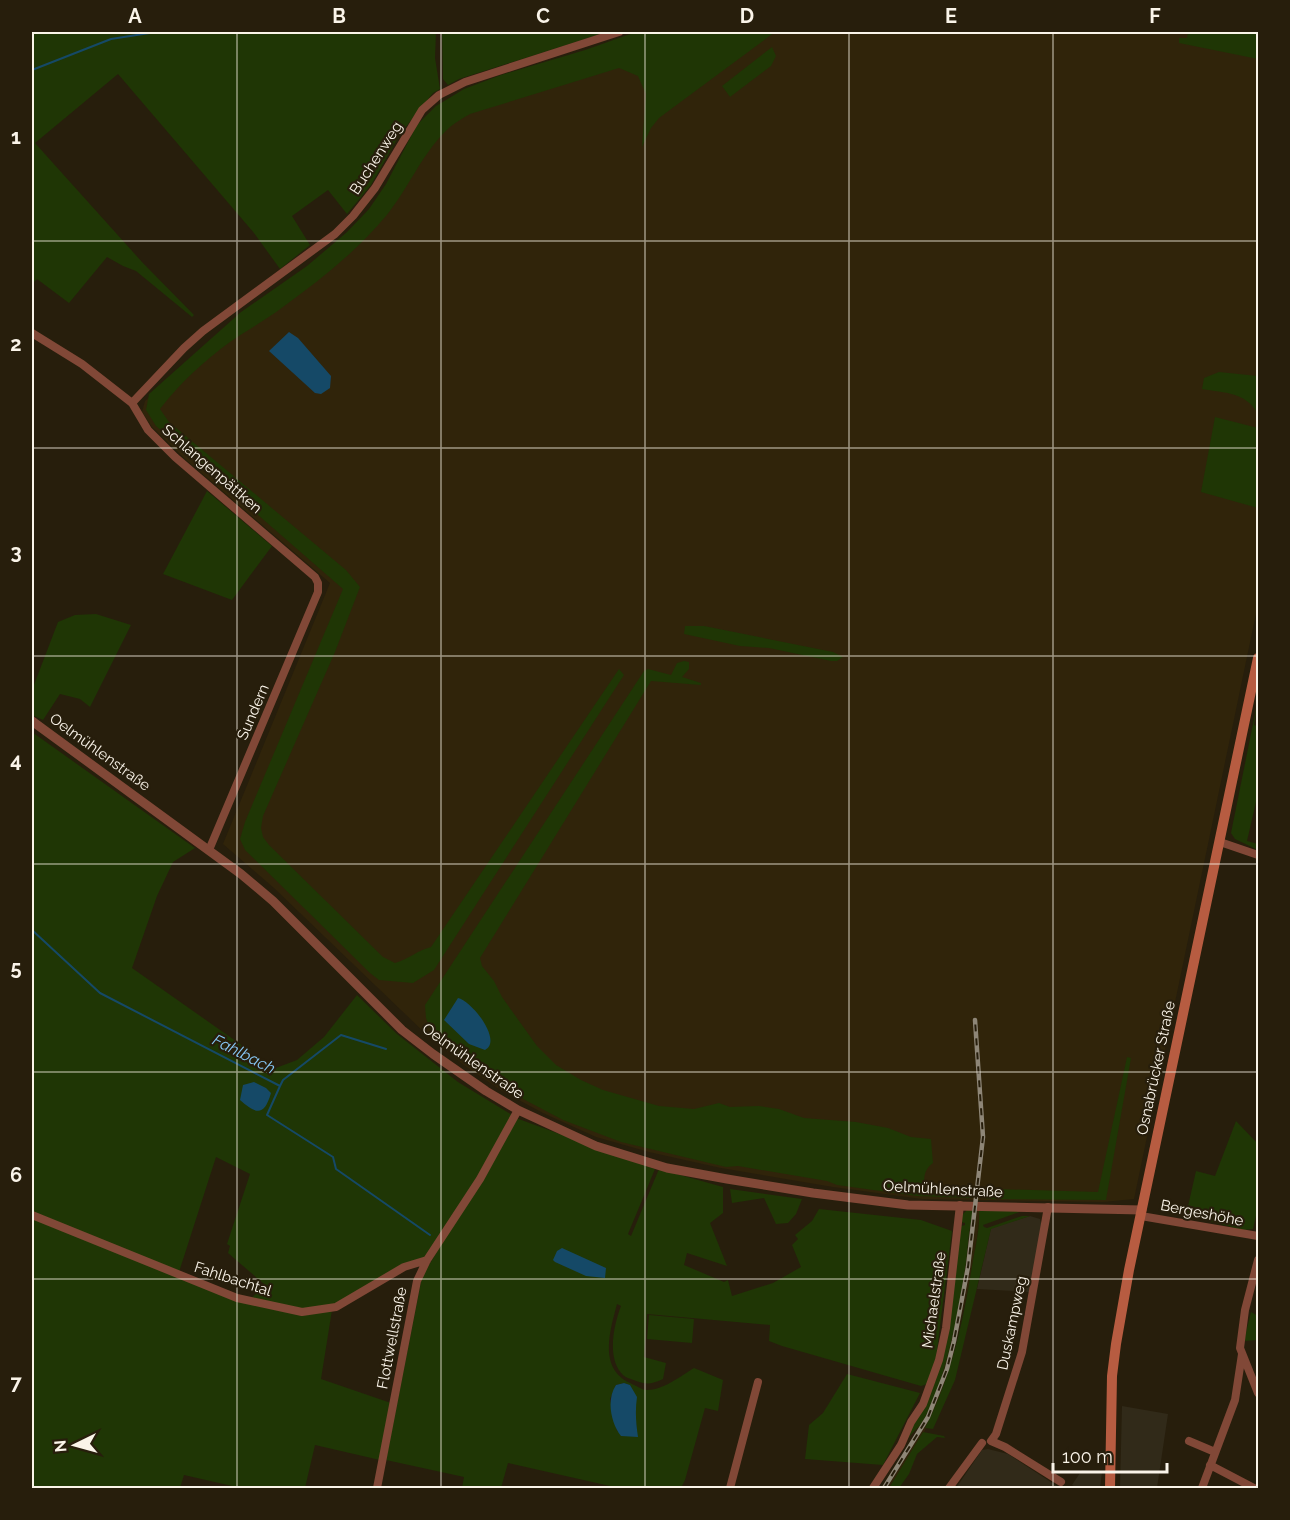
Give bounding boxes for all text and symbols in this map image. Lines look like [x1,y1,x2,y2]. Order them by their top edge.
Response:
text: A [128,4,142,28]
text: B [332,4,346,28]
text: C [536,4,550,28]
text: D [740,4,754,28]
text: E [945,4,957,28]
text: F [1149,4,1161,28]
street label: Buchenweg [346,118,406,198]
text: 1 [11,125,21,149]
text: 2 [10,332,22,356]
street label: Schlangenpättken [158,421,266,517]
text: 3 [10,540,22,564]
street label: Sundern [233,681,273,743]
street label: Oelmühlenstraße [46,709,154,795]
text: 4 [10,748,22,772]
text: 5 [10,956,22,980]
street label: Osnabrücker Straße [1133,999,1179,1137]
street label: Oelmühlenstraße [419,1019,527,1103]
water label: Fahlbach [209,1030,279,1078]
text: 6 [10,1163,22,1187]
street label: Oelmühlenstraße [883,1177,1004,1201]
street label: Bergeshöhe [1159,1196,1245,1230]
street label: Michaelstraße [918,1250,950,1349]
street label: Fahlbachtal [192,1258,275,1300]
street label: Duskampweg [993,1274,1031,1372]
street label: Flottwellstraße [373,1285,411,1390]
text: 7 [10,1371,22,1395]
north arrow [45,1415,105,1475]
scale bar [1053,1436,1167,1474]
text: N [51,1439,71,1453]
text: 100 m [1062,1446,1113,1467]

